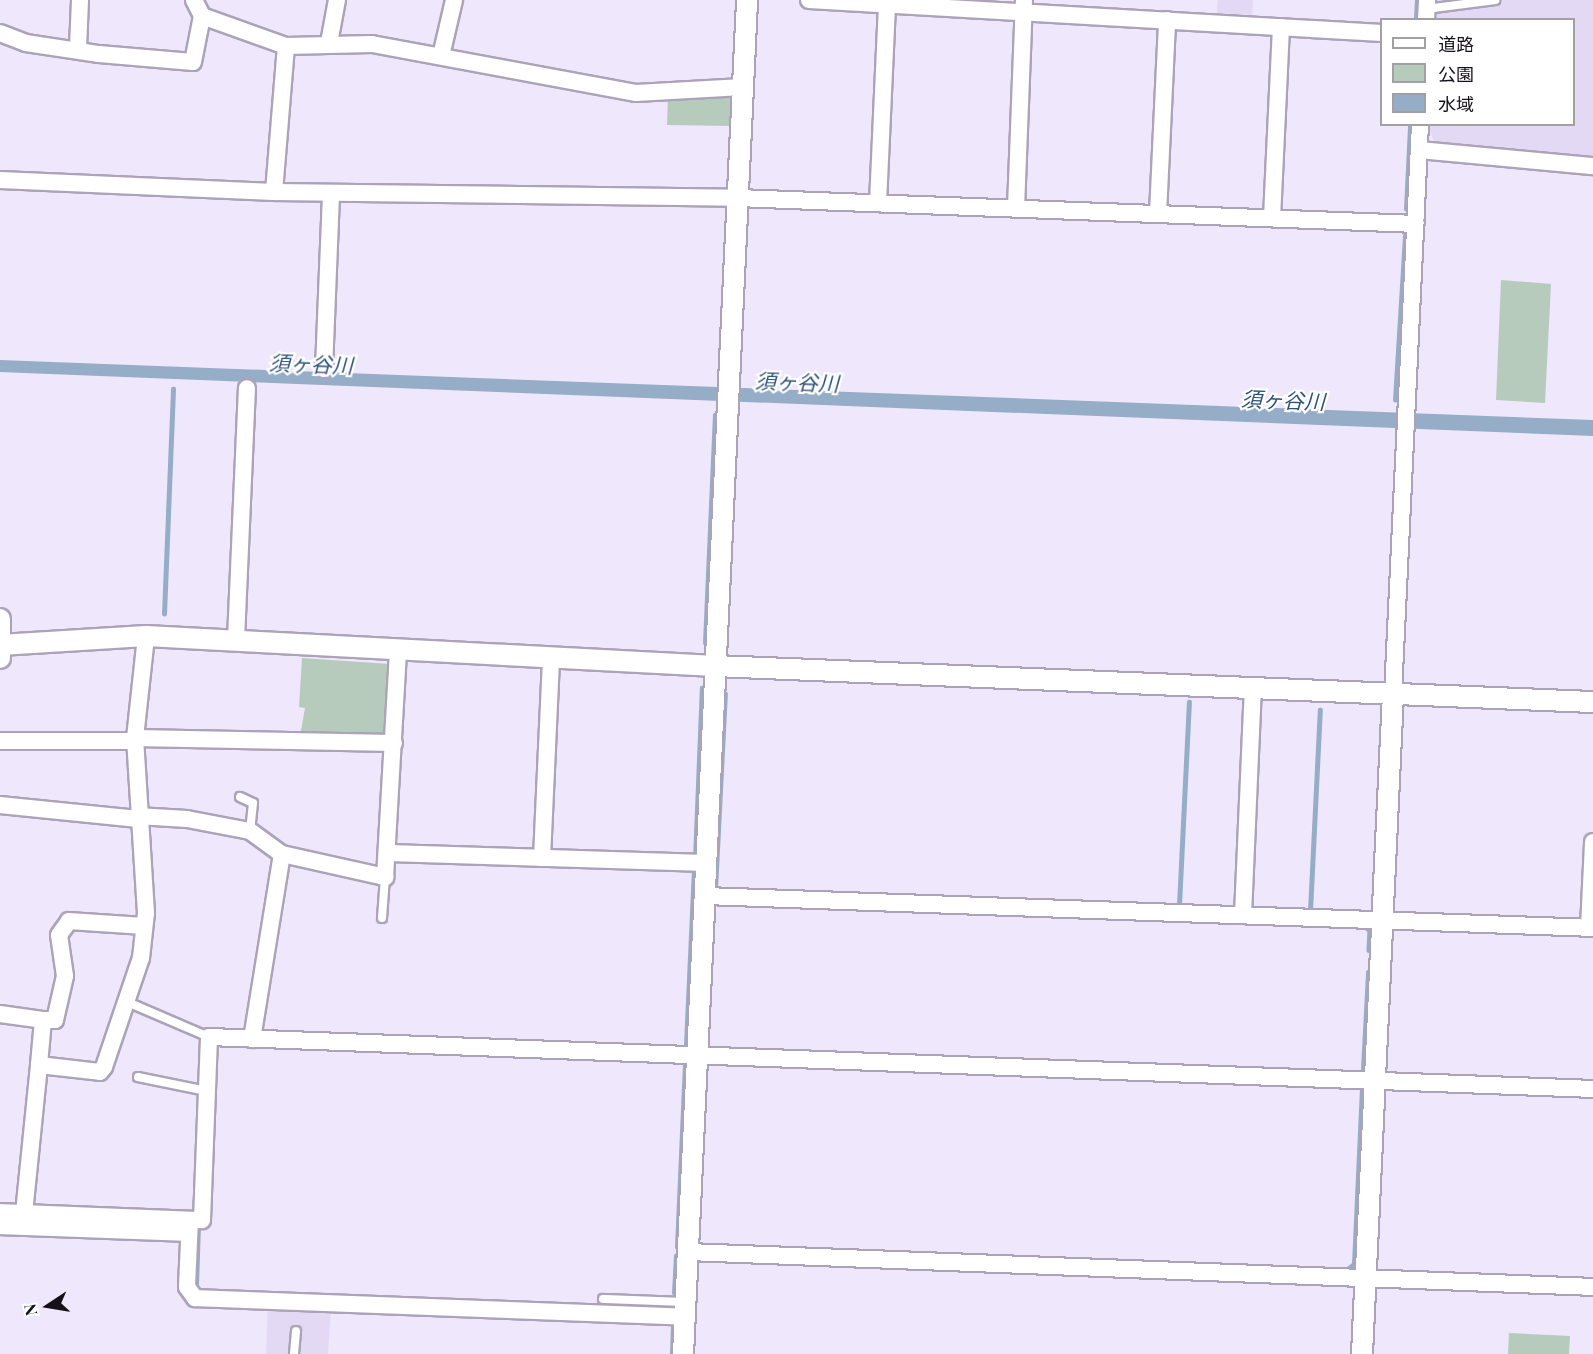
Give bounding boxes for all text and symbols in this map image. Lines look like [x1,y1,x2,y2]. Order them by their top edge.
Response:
legend [1380,18,1575,126]
text: 道路 [1438,32,1474,56]
text: 公園 [1438,62,1474,86]
text: 水域 [1438,92,1474,116]
water label: 須ヶ谷川 [269,349,353,377]
water label: 須ヶ谷川 [755,367,839,395]
water label: 須ヶ谷川 [1241,385,1325,413]
north arrow [18,1276,78,1336]
text: N [18,1302,41,1318]

